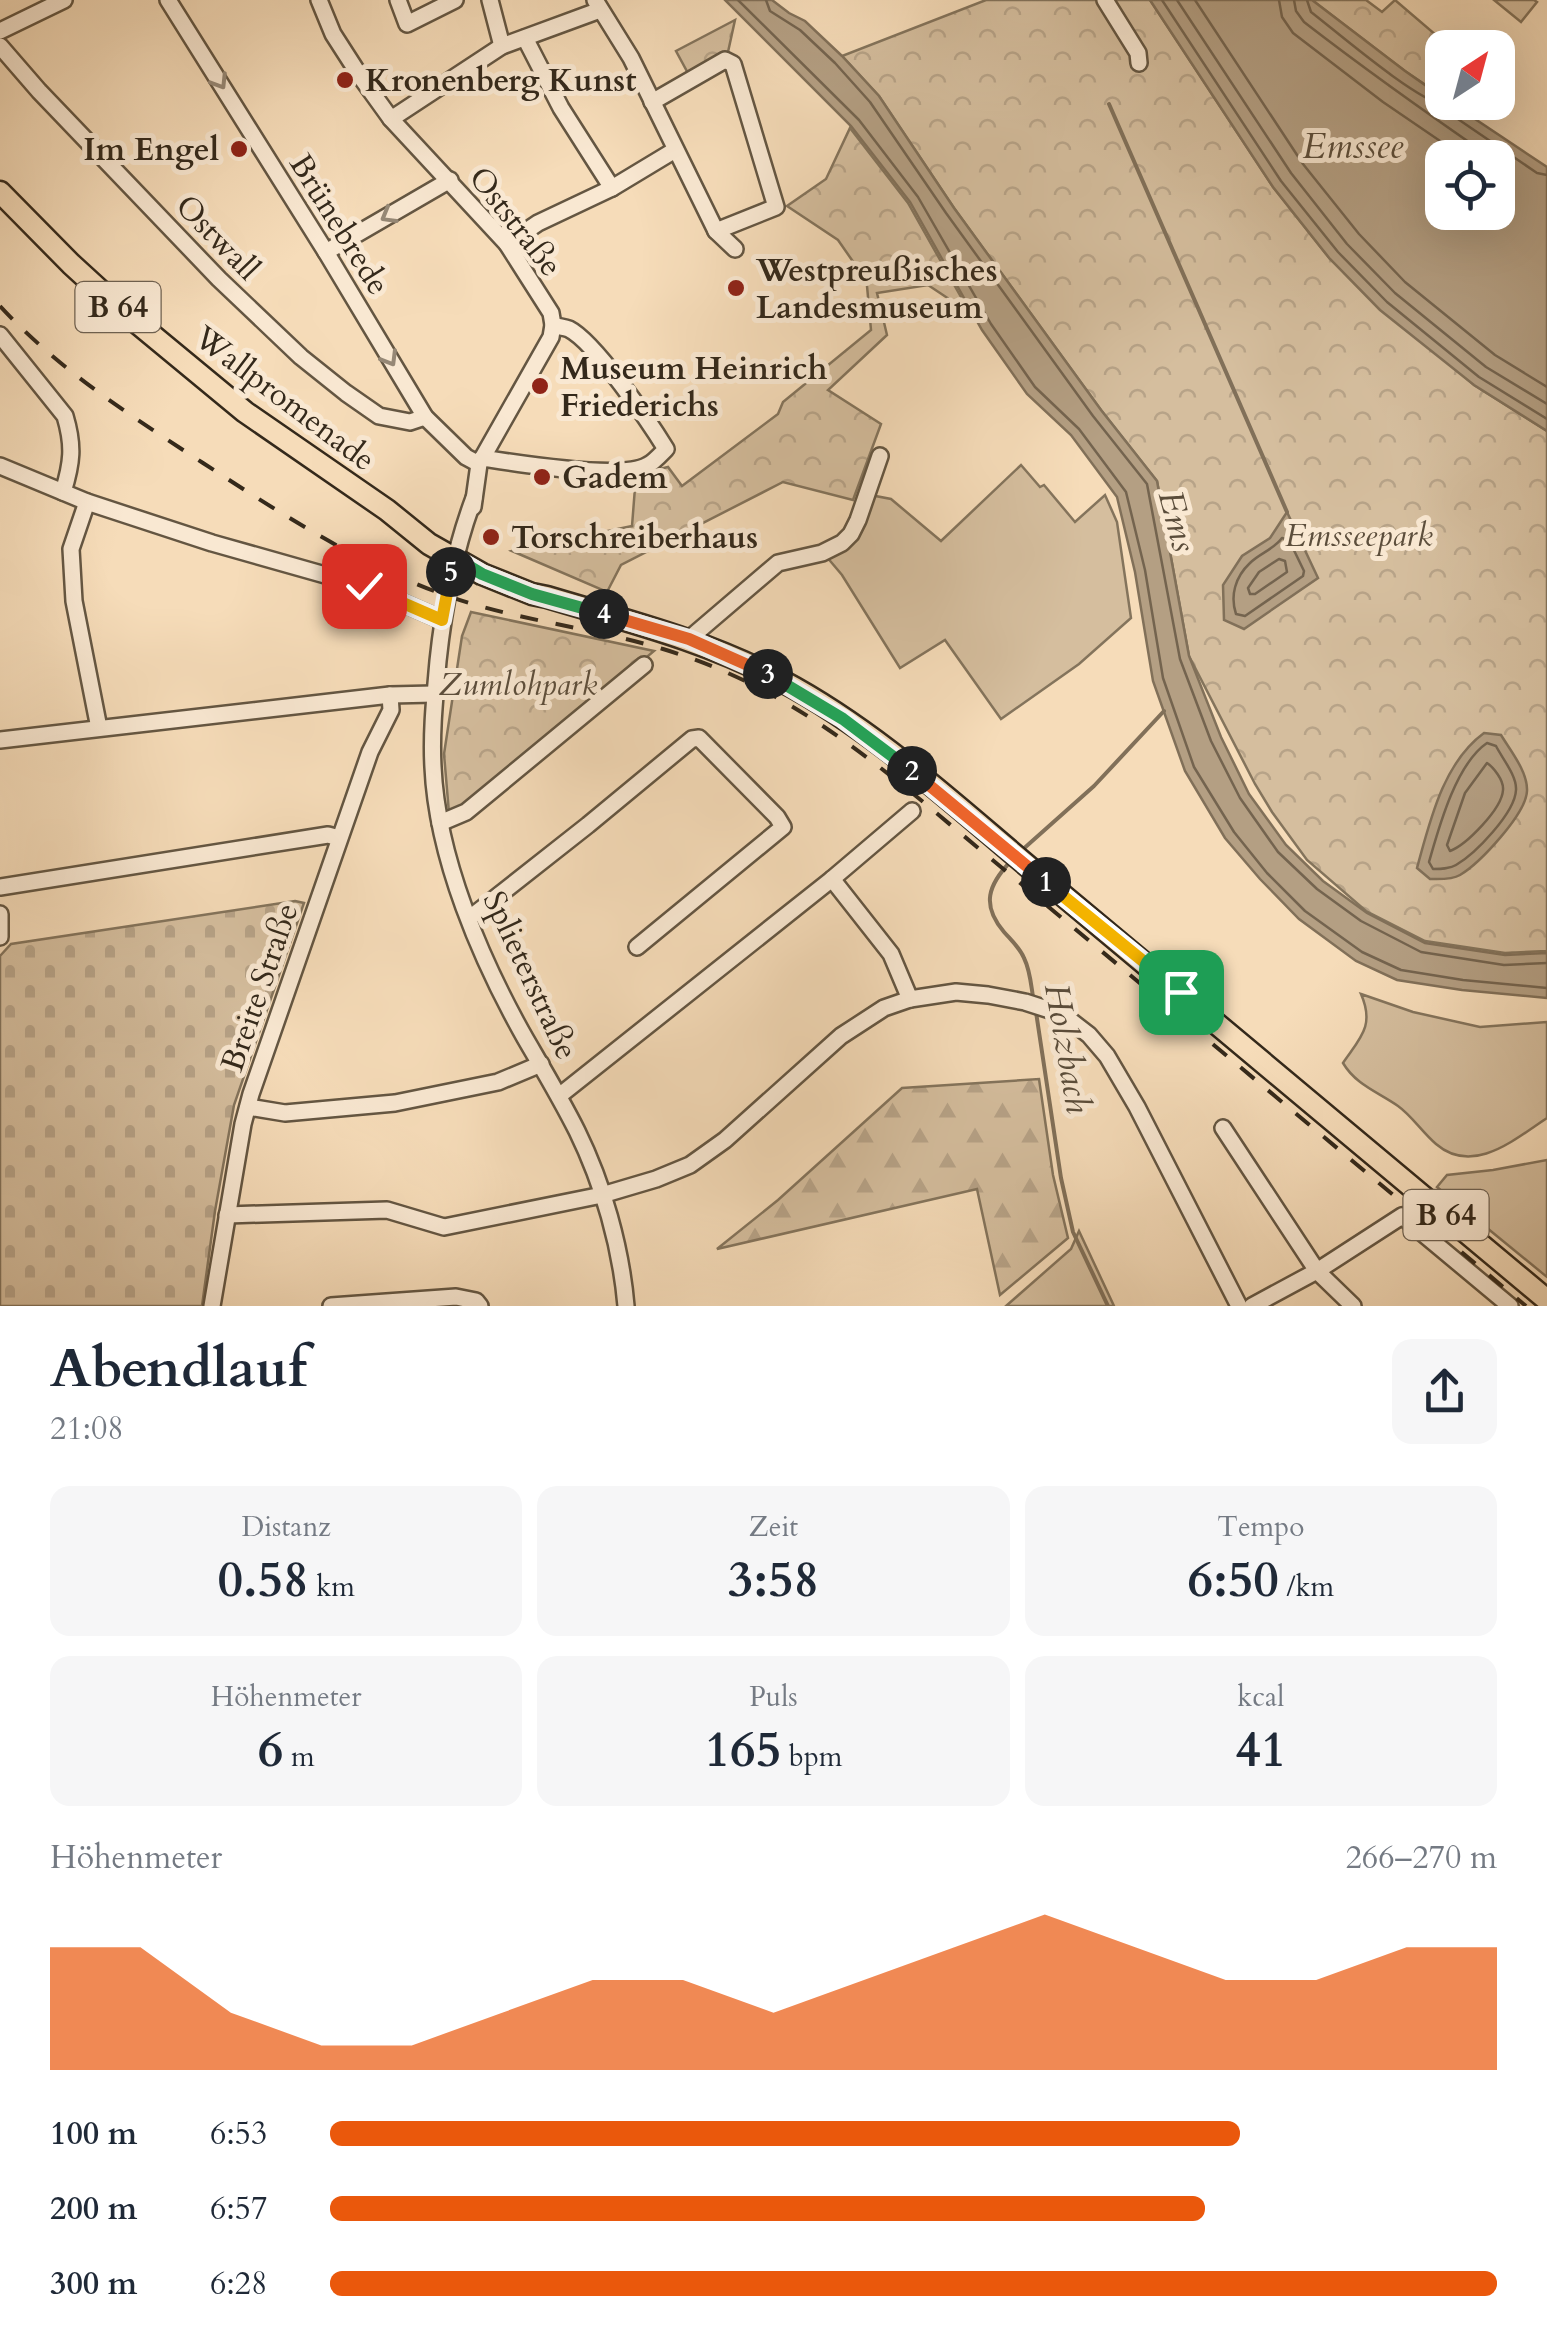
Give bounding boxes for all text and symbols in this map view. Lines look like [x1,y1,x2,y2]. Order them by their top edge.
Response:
north arrow [1425,30,1515,120]
map controls [1425,30,1515,230]
place label: Kronenberg Kunst [365,59,636,103]
marker: Kronenberg Kunst [334,69,356,91]
one-way arrow [208,72,227,90]
water label: Emssee [1303,123,1404,171]
place label: Im Engel [83,128,219,172]
marker: Im Engel [228,138,250,160]
button: locate [1425,140,1515,230]
street label: Brünebrede [278,146,400,303]
street label: Oststraße [458,157,572,286]
street label: Ostwall [165,185,269,290]
one-way arrow [381,204,399,223]
place label: Westpreußisches Landesmuseum [755,249,998,330]
marker: Westpreußisches Landesmuseum [725,277,747,299]
road number: B 64 [76,282,160,332]
street label: Wallpromenade [184,315,384,482]
place label: Museum Heinrich Friederichs [560,347,828,428]
one-way arrow [378,348,397,366]
marker: Museum Heinrich Friederichs [529,375,551,397]
place label: Gadem [562,456,668,500]
marker: Gadem [531,466,553,488]
water label: Ems [1146,485,1208,557]
park label: Emsseepark [1285,514,1433,558]
place label: Torschreiberhaus [511,516,758,560]
marker: Torschreiberhaus [480,526,502,548]
pin [322,544,407,629]
pin: 5 [426,547,476,597]
text: 5 [444,553,458,591]
icon: check [337,559,392,614]
pin: 4 [579,589,629,639]
text: 4 [597,595,611,633]
pin: 3 [743,649,793,699]
text: 3 [761,655,775,693]
park label: Zumlohpark [439,663,597,707]
pin: 2 [887,746,937,796]
text: 2 [905,752,919,790]
pin: 1 [1021,857,1071,907]
text: 1 [1039,863,1053,901]
street label: Splieterstraße [472,884,588,1067]
street label: Breite Straße [211,897,309,1077]
pin [1139,950,1224,1035]
icon: arrive [1154,965,1209,1020]
water label: Holzbach [1032,979,1102,1117]
road number: B 64 [1404,1190,1488,1240]
text: Abendlauf [50,1332,307,1406]
button: share [1392,1339,1497,1444]
text: 21:08 [50,1407,124,1451]
text: Distanz [241,1508,331,1546]
text: Zeit [749,1508,798,1546]
text: Tempo [1217,1508,1304,1546]
text: 0.58 [217,1546,309,1614]
text: 3:58 [728,1546,819,1614]
text: 6:50 [1188,1546,1279,1614]
text: km [309,1568,355,1606]
text: /km [1279,1568,1334,1606]
text: Höhenmeter [211,1678,362,1716]
text: Puls [749,1678,798,1716]
text: kcal [1237,1678,1284,1716]
text: 6 [258,1716,283,1784]
text: 165 [705,1716,781,1784]
text: 41 [1235,1716,1286,1784]
text: m [283,1738,315,1776]
text: bpm [781,1738,842,1776]
text: Höhenmeter [50,1836,222,1880]
text: 266–270 m [1345,1836,1497,1880]
text: 100 m [50,2112,137,2156]
text: 6:53 [210,2112,267,2156]
text: 200 m [50,2187,137,2231]
text: 6:57 [210,2187,267,2231]
text: 300 m [50,2262,137,2306]
text: 6:28 [210,2262,267,2306]

